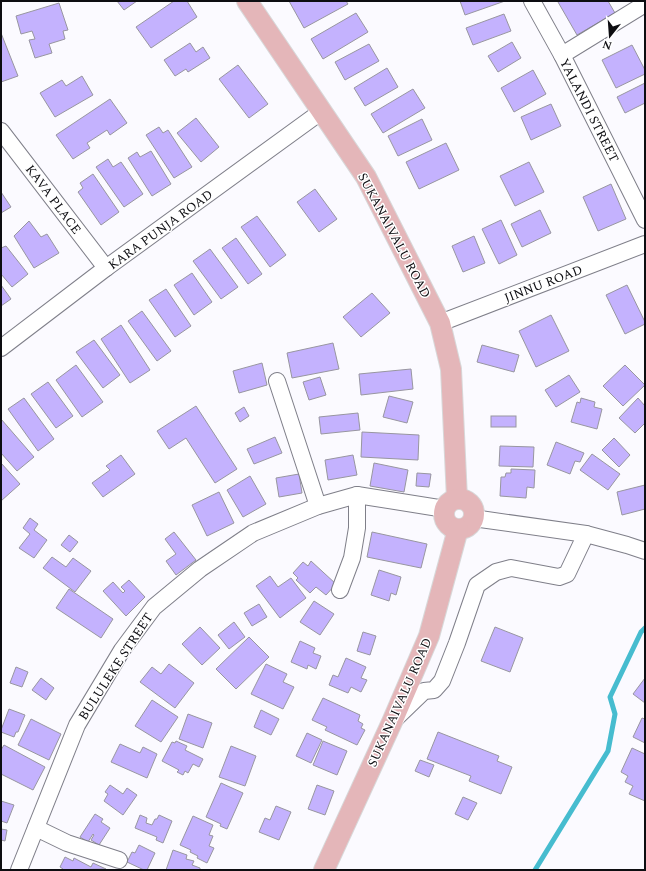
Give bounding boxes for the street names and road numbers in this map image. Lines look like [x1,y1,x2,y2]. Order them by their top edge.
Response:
street label: YALANDI STREET [554,55,624,166]
street label: KAVA PLACE [20,161,86,239]
street label: SUKANAIVALU ROAD [353,169,436,302]
street label: KARA PUNJA ROAD [104,185,217,275]
street label: JINNU ROAD [501,260,586,308]
street label: BULULEKE STREET [73,609,158,724]
street label: SUKANAIVALU ROAD [362,635,437,770]

